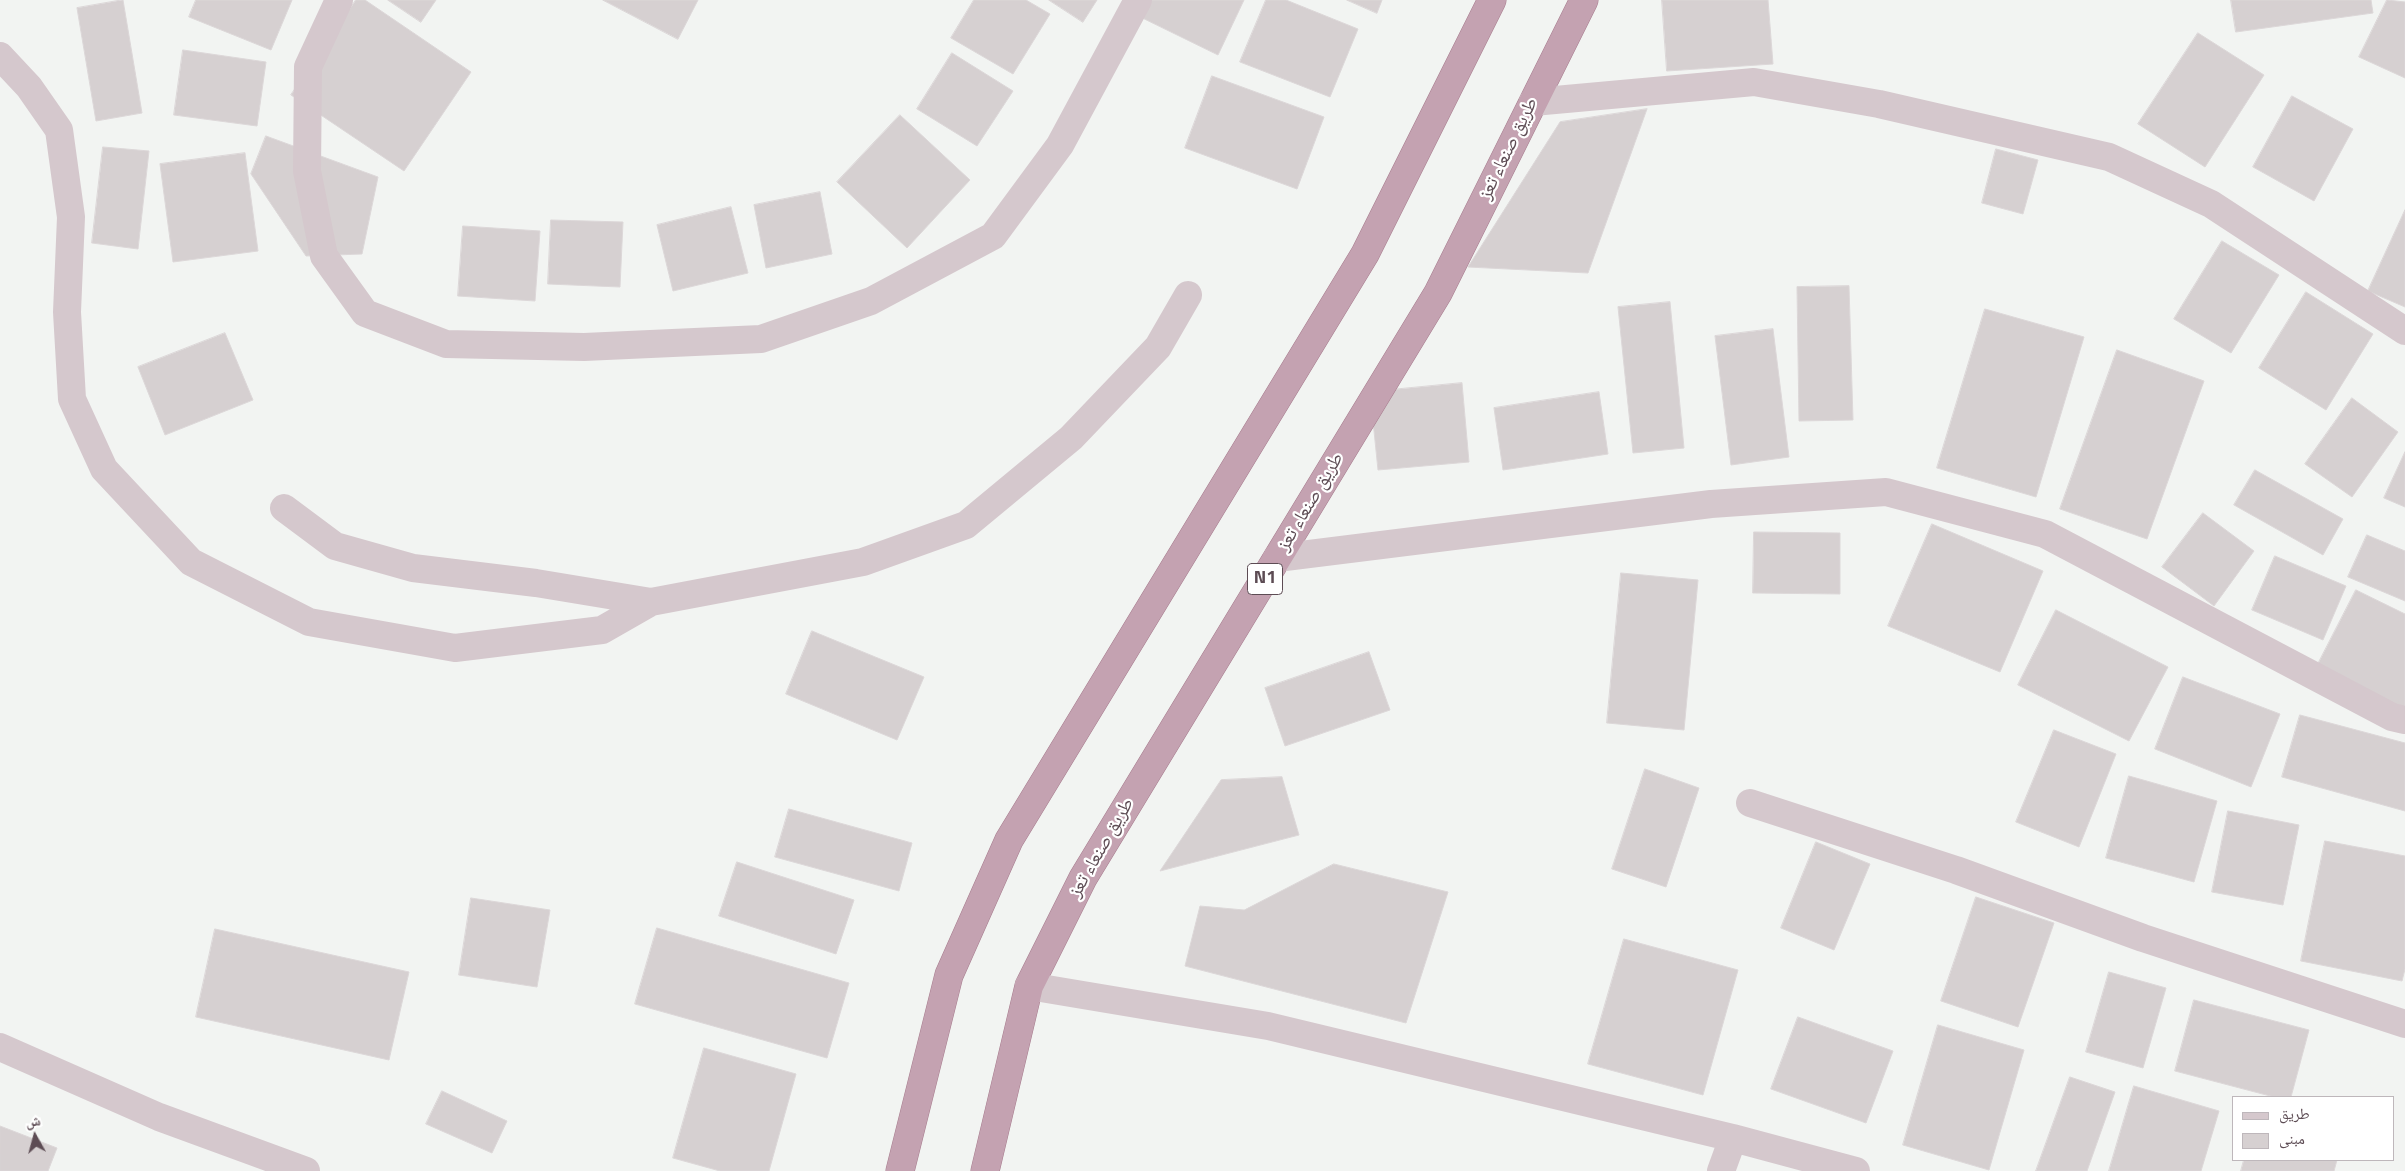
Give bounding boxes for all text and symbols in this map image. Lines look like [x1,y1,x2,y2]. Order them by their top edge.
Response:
street label: طريق صنعاء تعز [1474,94,1544,204]
street label: طريق صنعاء تعز [1273,449,1349,555]
road number: N1 [1248,564,1282,594]
street label: طريق صنعاء تعز [1064,794,1140,902]
legend [2232,1096,2395,1161]
text: طريق [2279,1102,2310,1125]
text: ش [24,1109,42,1132]
north arrow [10,1111,60,1161]
text: مبنى [2279,1127,2305,1150]

